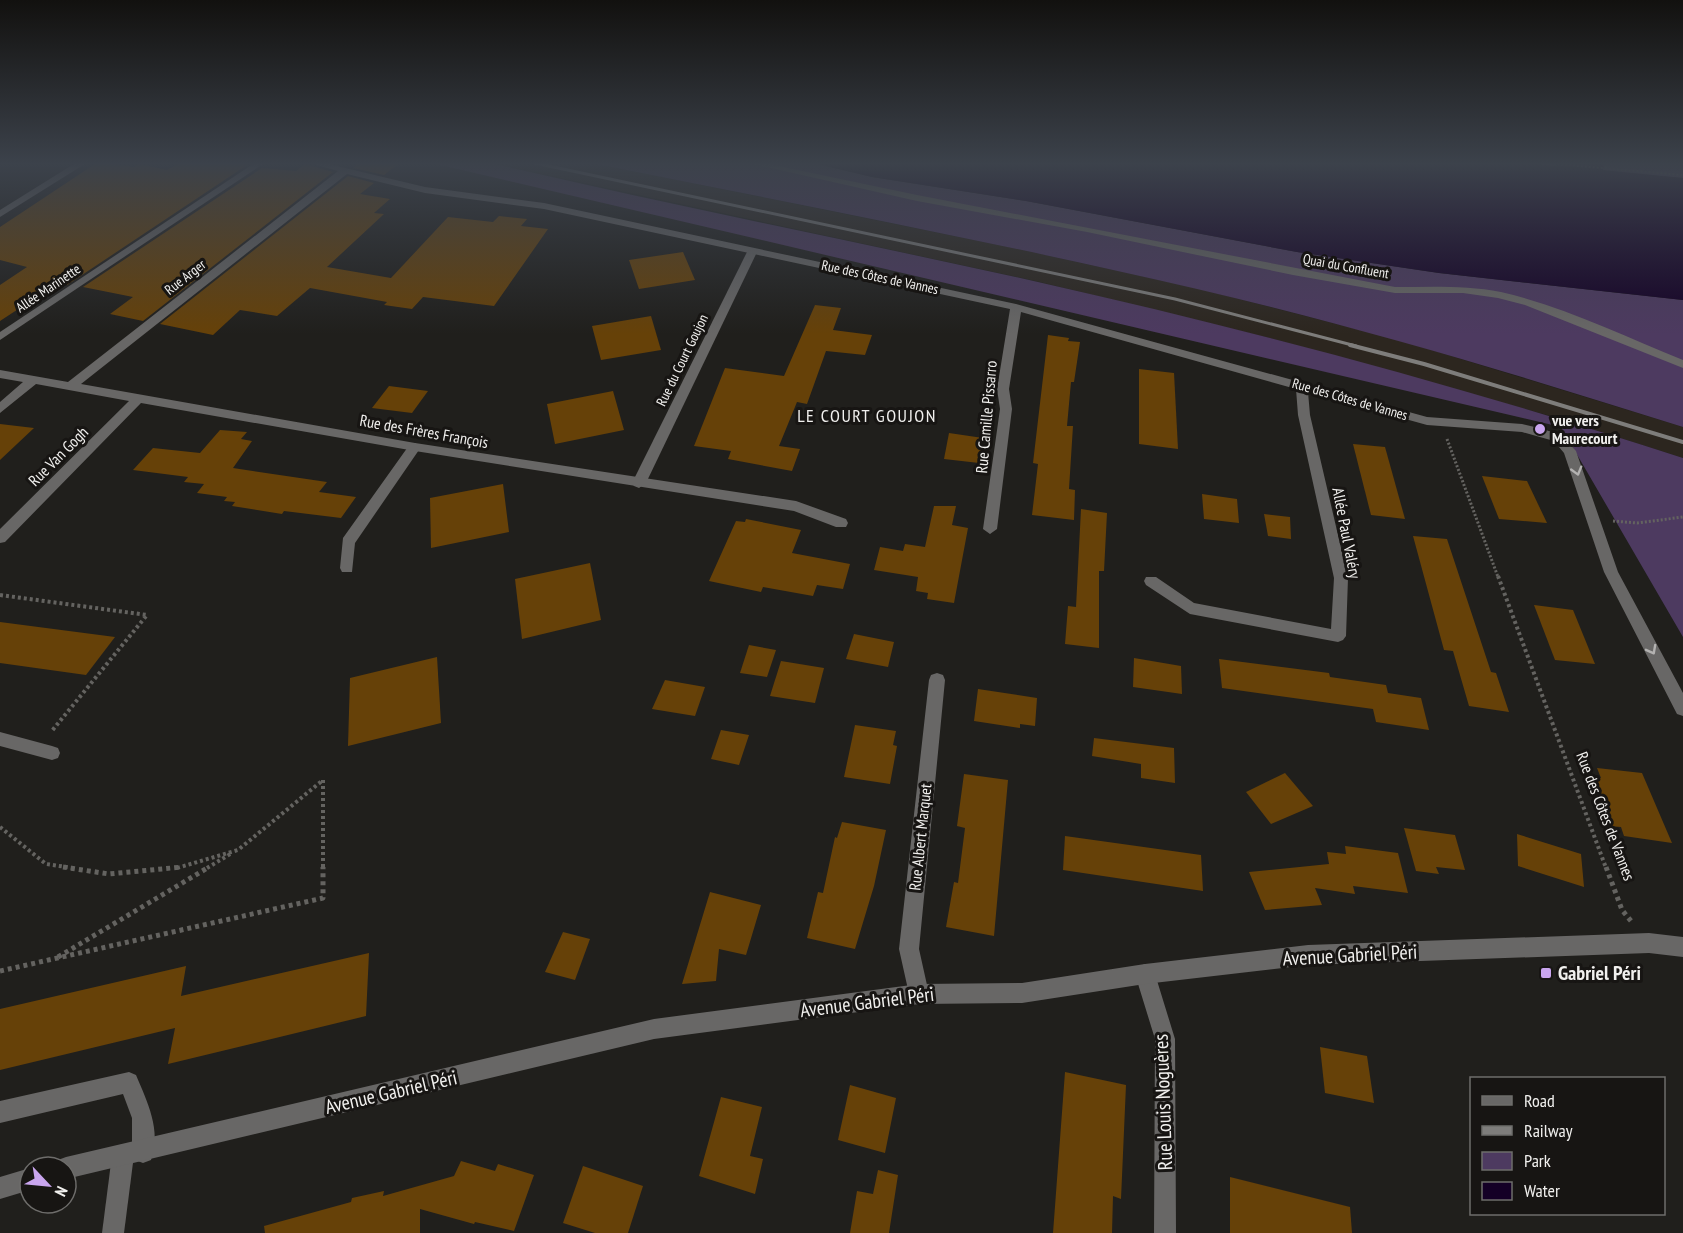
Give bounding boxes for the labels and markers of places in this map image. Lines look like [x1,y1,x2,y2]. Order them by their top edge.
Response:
place label: vue vers Maurecourt [1551,410,1618,448]
marker: vue vers Maurecourt [1533,422,1547,436]
place label: Gabriel Péri [1558,960,1641,986]
marker: Gabriel Péri [1539,966,1553,980]

